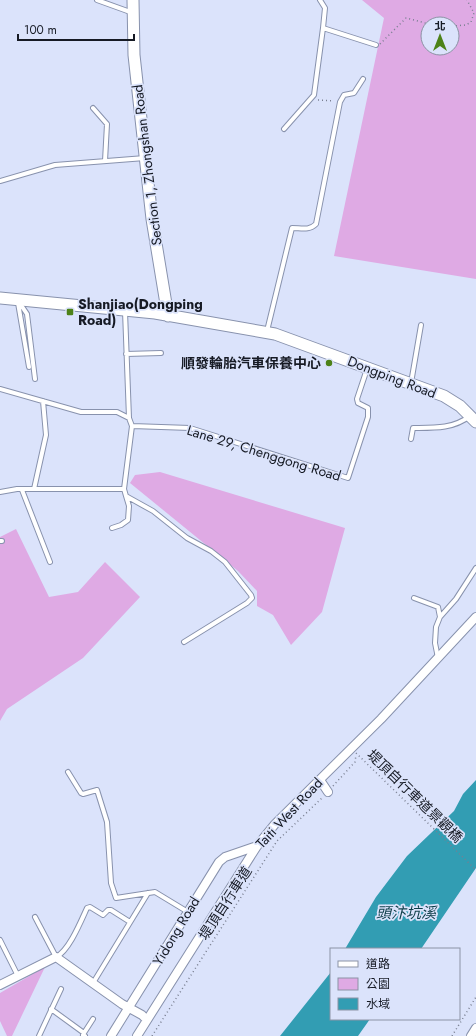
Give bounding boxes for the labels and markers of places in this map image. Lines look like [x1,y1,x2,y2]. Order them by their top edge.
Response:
place label: Shanjiao(Dongping Road) [78,294,203,330]
marker: Shanjiao(Dongping Road) [65,307,75,317]
place label: 順發輪胎汽車保養中心 [181,353,321,373]
marker: 順發輪胎汽車保養中心 [324,358,334,368]

